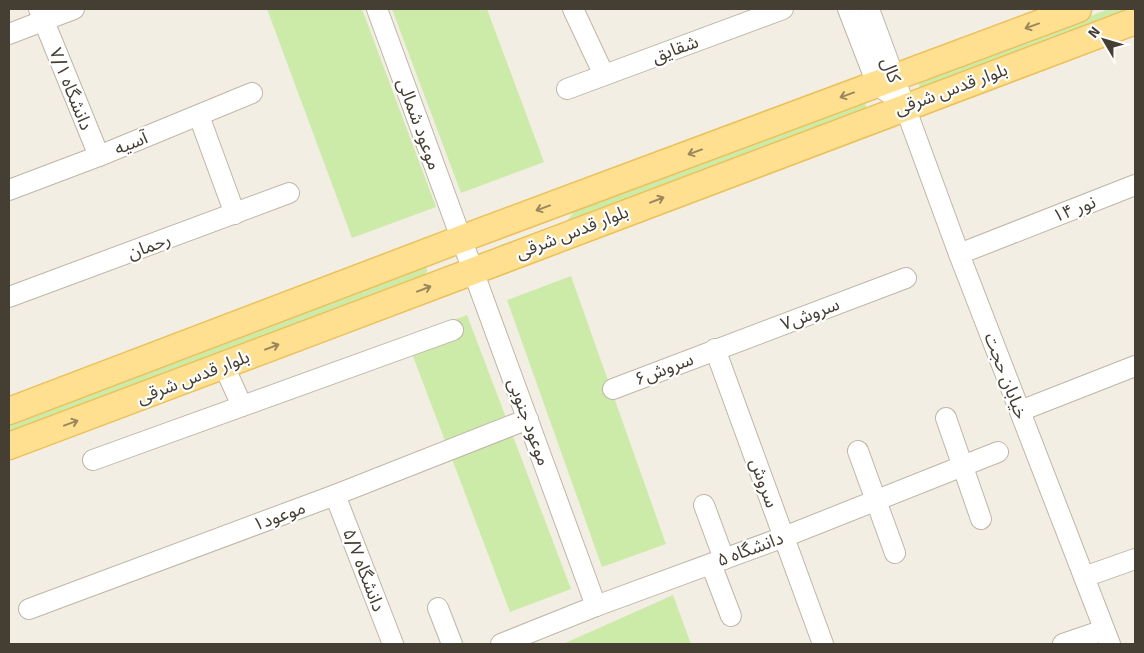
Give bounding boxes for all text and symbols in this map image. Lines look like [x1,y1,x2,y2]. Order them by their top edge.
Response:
north arrow [1079,15,1129,65]
one-way arrow [1025,22,1040,31]
text: N [1084,23,1104,41]
street label: شقایق [649,30,701,68]
street label: دانشگاه ۷/۱ [45,45,97,133]
street label: کال [876,54,906,86]
street label: بلوار قدس شرقی [891,58,1011,120]
street label: موعود شمالی [392,75,446,173]
one-way arrow [840,91,855,100]
street label: آسیه [111,126,151,160]
one-way arrow [688,147,703,157]
street label: نور ۱۴ [1049,191,1099,227]
one-way arrow [649,195,665,204]
street label: بلوار قدس شرقی [513,200,631,264]
one-way arrow [535,204,551,213]
street label: رحمان [124,228,174,264]
one-way arrow [416,284,431,293]
street label: سروش۷ [777,293,843,335]
street label: خیابان حجت [979,330,1033,422]
one-way arrow [264,342,279,351]
street label: بلوار قدس شرقی [134,345,252,409]
street label: سروش۶ [631,348,697,390]
street label: موعود جنوبی [503,375,555,469]
one-way arrow [63,418,78,427]
street label: سروش [745,455,783,511]
street label: موعود۱ [250,496,308,536]
street label: دانشگاه ۵/۷ [338,526,390,614]
street label: دانشگاه ۵ [714,527,786,571]

